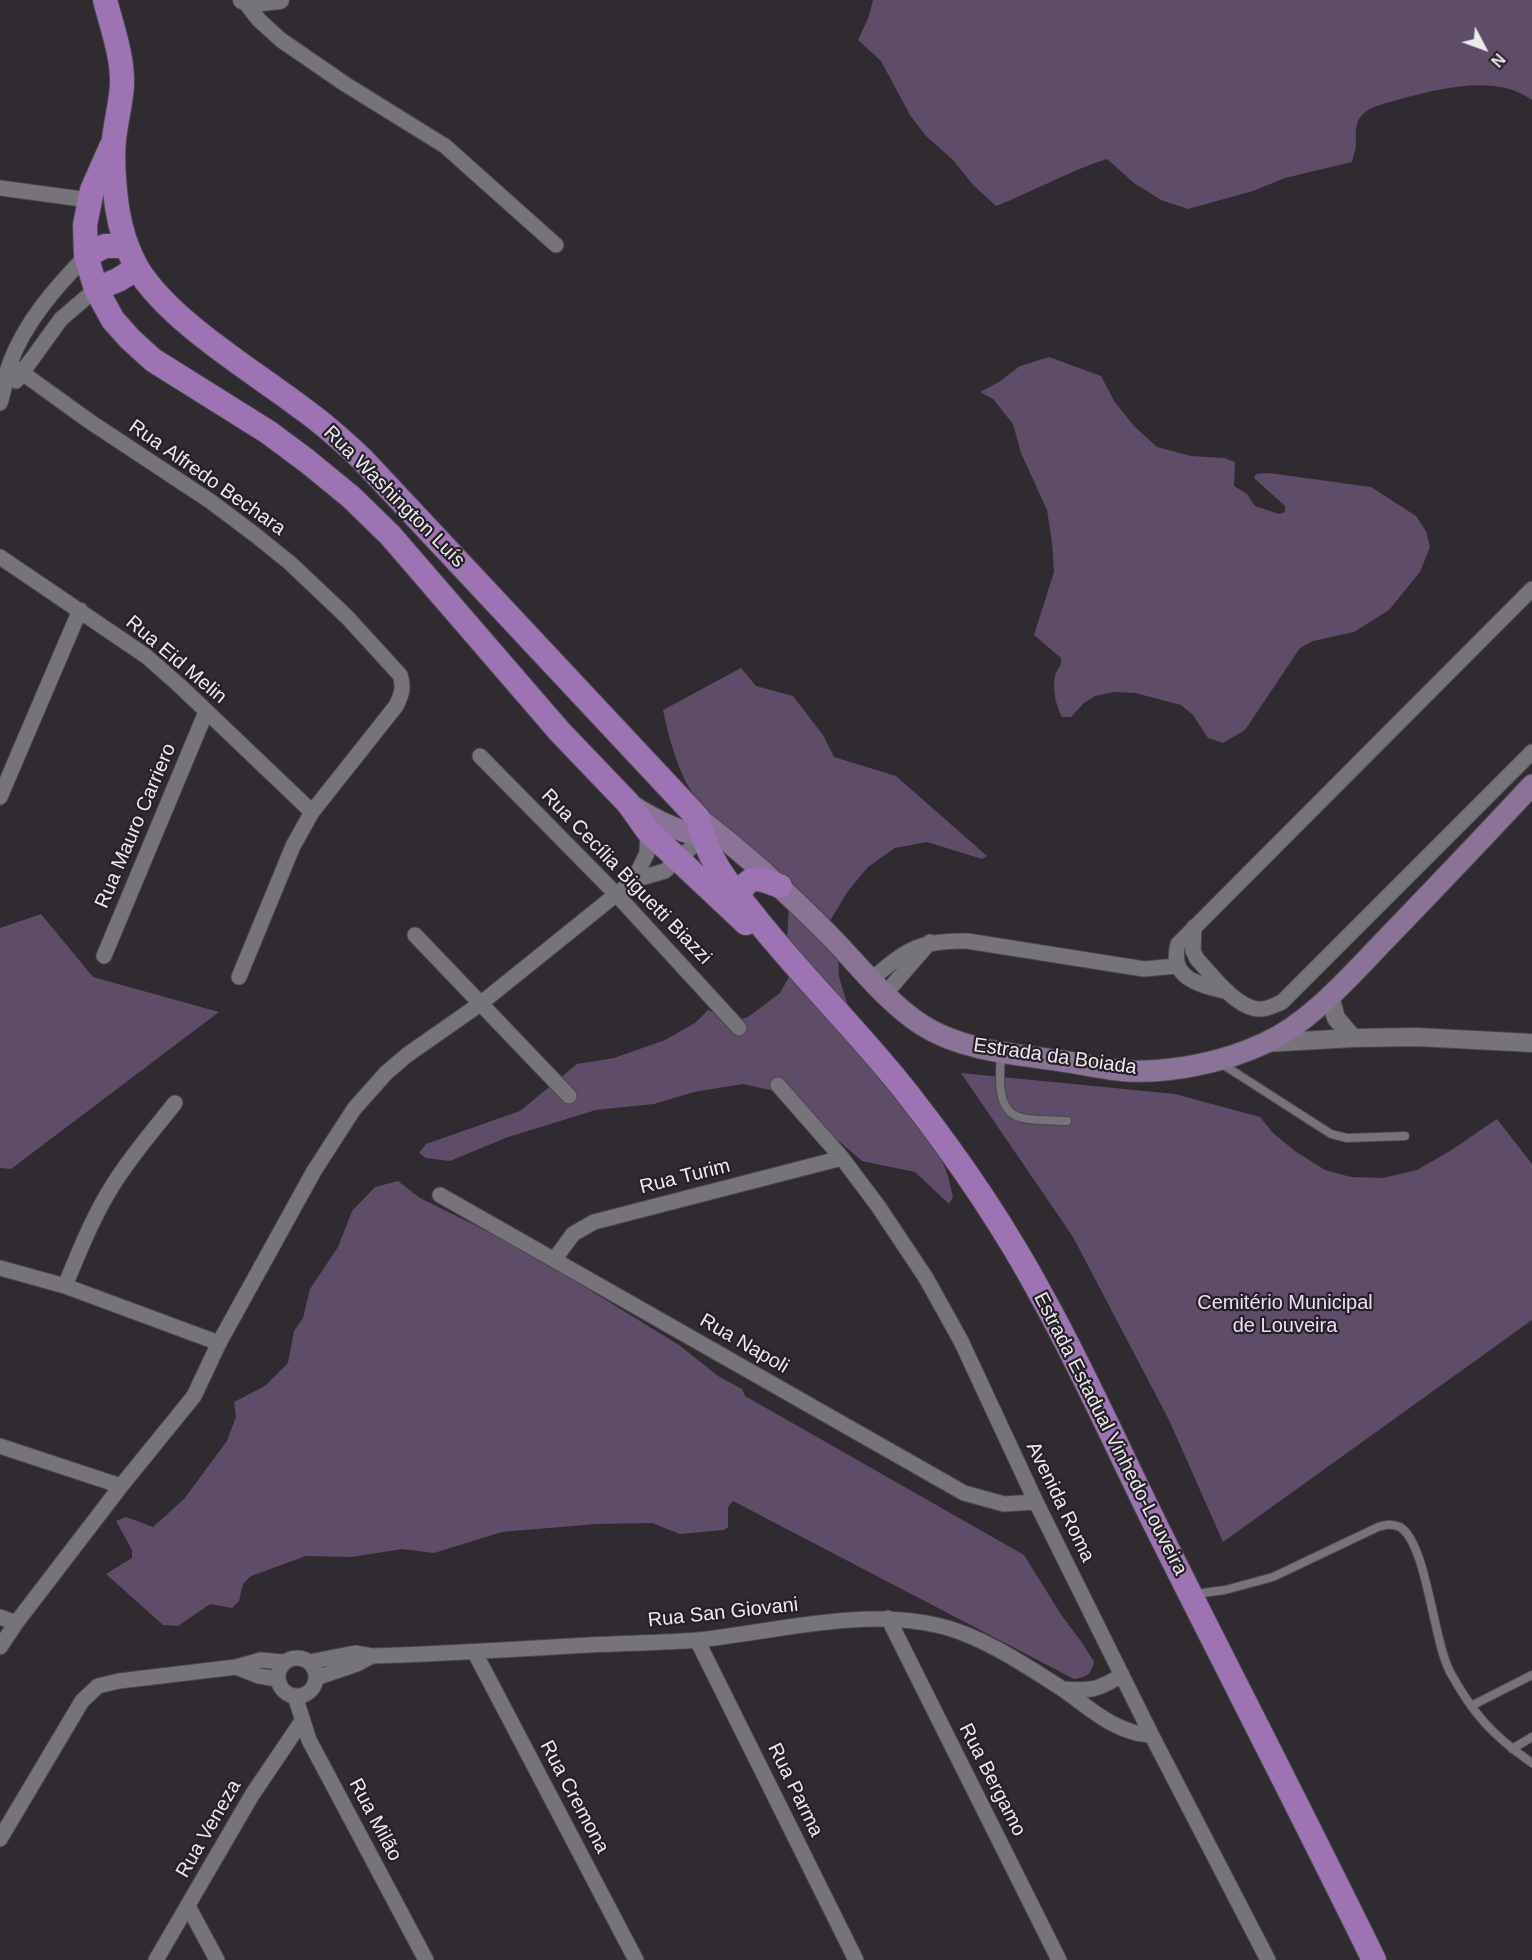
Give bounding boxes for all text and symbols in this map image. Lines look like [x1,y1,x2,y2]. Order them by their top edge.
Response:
north arrow [1454,18,1514,78]
text: N [1488,50,1508,70]
street label: Rua Alfredo Bechara [124,415,290,541]
street label: Rua Washington Luís [318,421,470,573]
street label: Rua Eid Melin [121,611,231,709]
street label: Rua Mauro Carriero [90,740,182,912]
street label: Rua Cecília Biguetti Biazzi [536,784,716,970]
street label: Estrada da Boiada [972,1034,1138,1080]
street label: Rua Turim [637,1154,733,1200]
street label: Estrada Estadual Vinhedo-Louveira [1028,1289,1192,1579]
park label: Cemitério Municipal de Louveira [1197,1291,1373,1338]
street label: Rua Napoli [695,1309,793,1379]
street label: Avenida Roma [1021,1438,1099,1566]
street label: Rua San Giovani [647,1593,799,1633]
street label: Rua Bergamo [953,1720,1031,1840]
street label: Rua Cremona [534,1736,614,1858]
street label: Rua Parma [762,1739,828,1841]
street label: Rua Milão [343,1775,407,1865]
street label: Rua Veneza [171,1776,247,1882]

